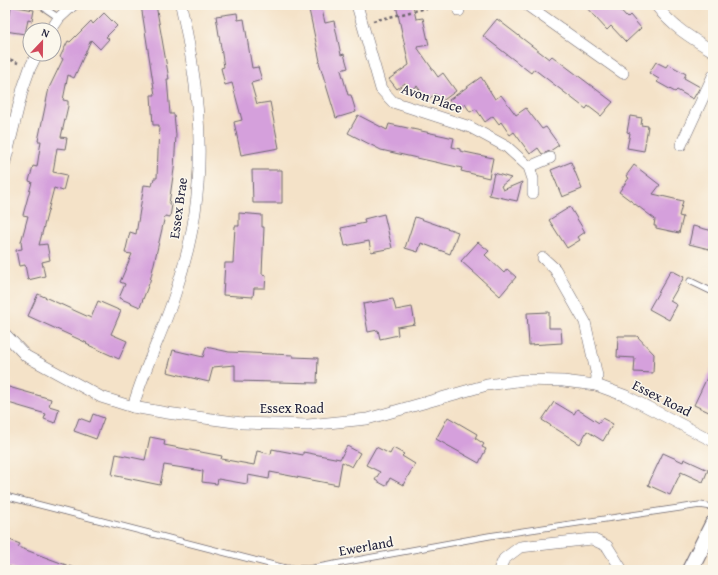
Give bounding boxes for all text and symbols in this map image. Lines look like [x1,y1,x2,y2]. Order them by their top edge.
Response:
north arrow [22,22,62,62]
text: N [39,24,53,42]
street label: Avon Place [399,78,466,118]
street label: Essex Brae [164,176,192,240]
street label: Essex Road [629,375,696,422]
street label: Essex Road [260,398,325,418]
street label: Ewerland [337,531,395,561]

